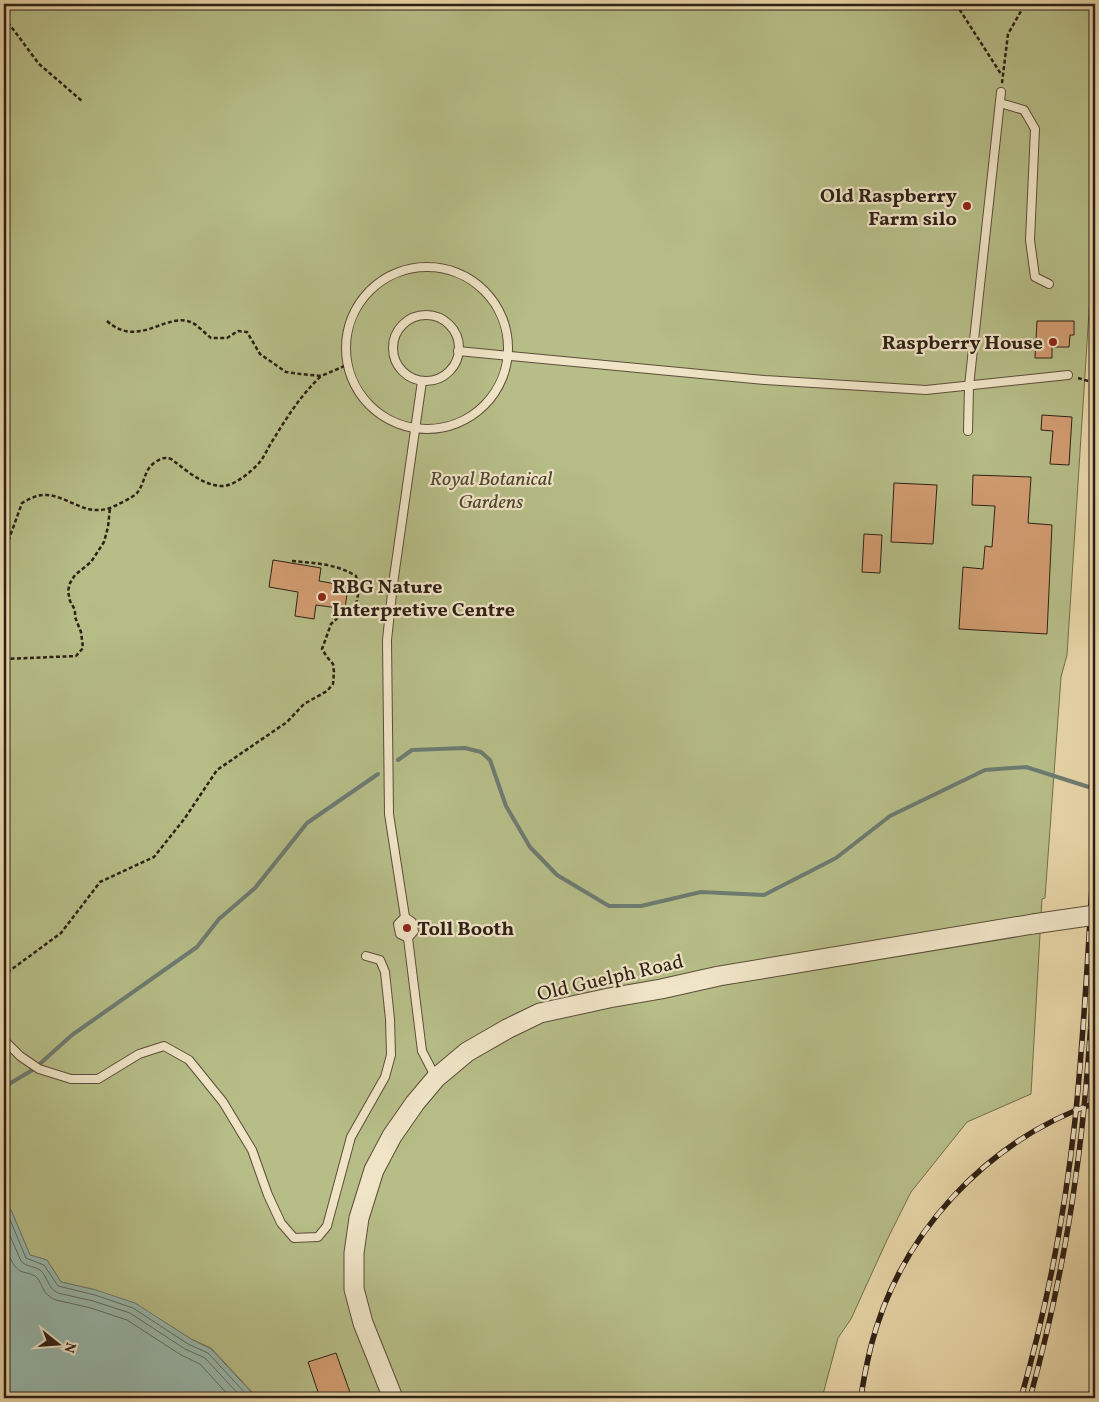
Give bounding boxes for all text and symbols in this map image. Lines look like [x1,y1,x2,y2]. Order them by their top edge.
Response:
place label: Old Raspberry Farm silo [820,183,957,234]
marker: Old Raspberry Farm silo [961,200,973,212]
place label: Raspberry House [882,330,1043,358]
marker: Raspberry House [1047,336,1059,348]
park label: Royal Botanical Gardens [430,466,552,517]
place label: RBG Nature Interpretive Centre [332,574,515,625]
marker: RBG Nature Interpretive Centre [316,591,328,603]
place label: Toll Booth [417,916,514,944]
marker: Toll Booth [401,922,413,934]
street label: Old Guelph Road [534,948,686,1009]
north arrow [32,1320,82,1370]
text: N [58,1340,80,1355]

